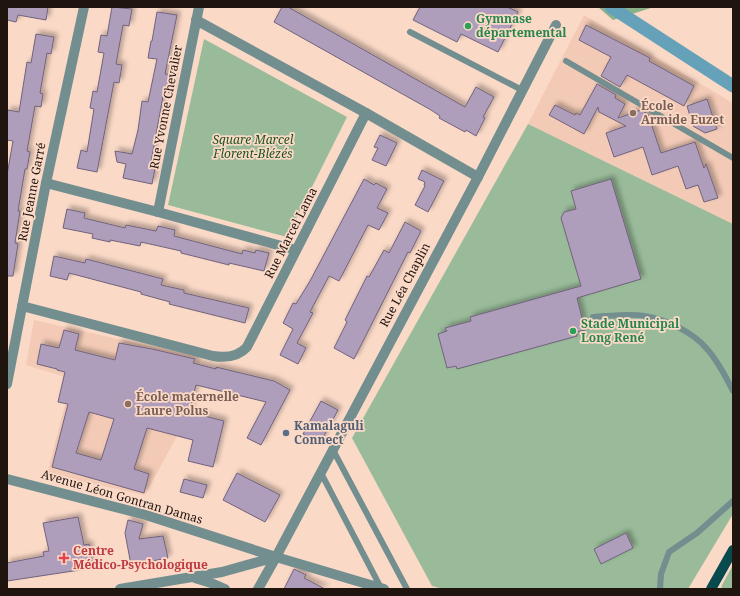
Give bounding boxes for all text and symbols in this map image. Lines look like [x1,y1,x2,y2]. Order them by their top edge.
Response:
place label: Gymnase départemental [476,10,567,41]
marker: Gymnase départemental [463,21,473,31]
street label: Rue Yvonne Chevalier [145,43,186,170]
place label: École Armide Euzet [641,97,724,128]
marker: École Armide Euzet [628,108,638,118]
park label: Square Marcel Florent-Blézés [212,131,294,162]
street label: Rue Jeanne Garré [14,141,49,243]
street label: Rue Marcel Lama [260,184,321,281]
street label: Rue Léa Chaplin [375,239,434,330]
place label: Stade Municipal Long René [581,315,680,346]
marker: Stade Municipal Long René [568,326,578,336]
place label: École maternelle Laure Polus [136,388,239,419]
marker: École maternelle Laure Polus [123,399,133,409]
place label: Kamalaguli Connect [294,417,364,448]
marker: Kamalaguli Connect [281,428,291,438]
street label: Avenue Léon Gontran Damas [39,465,205,528]
place label: Centre Médico-Psychologique [73,542,208,573]
marker: Centre Médico-Psychologique [58,552,70,564]

